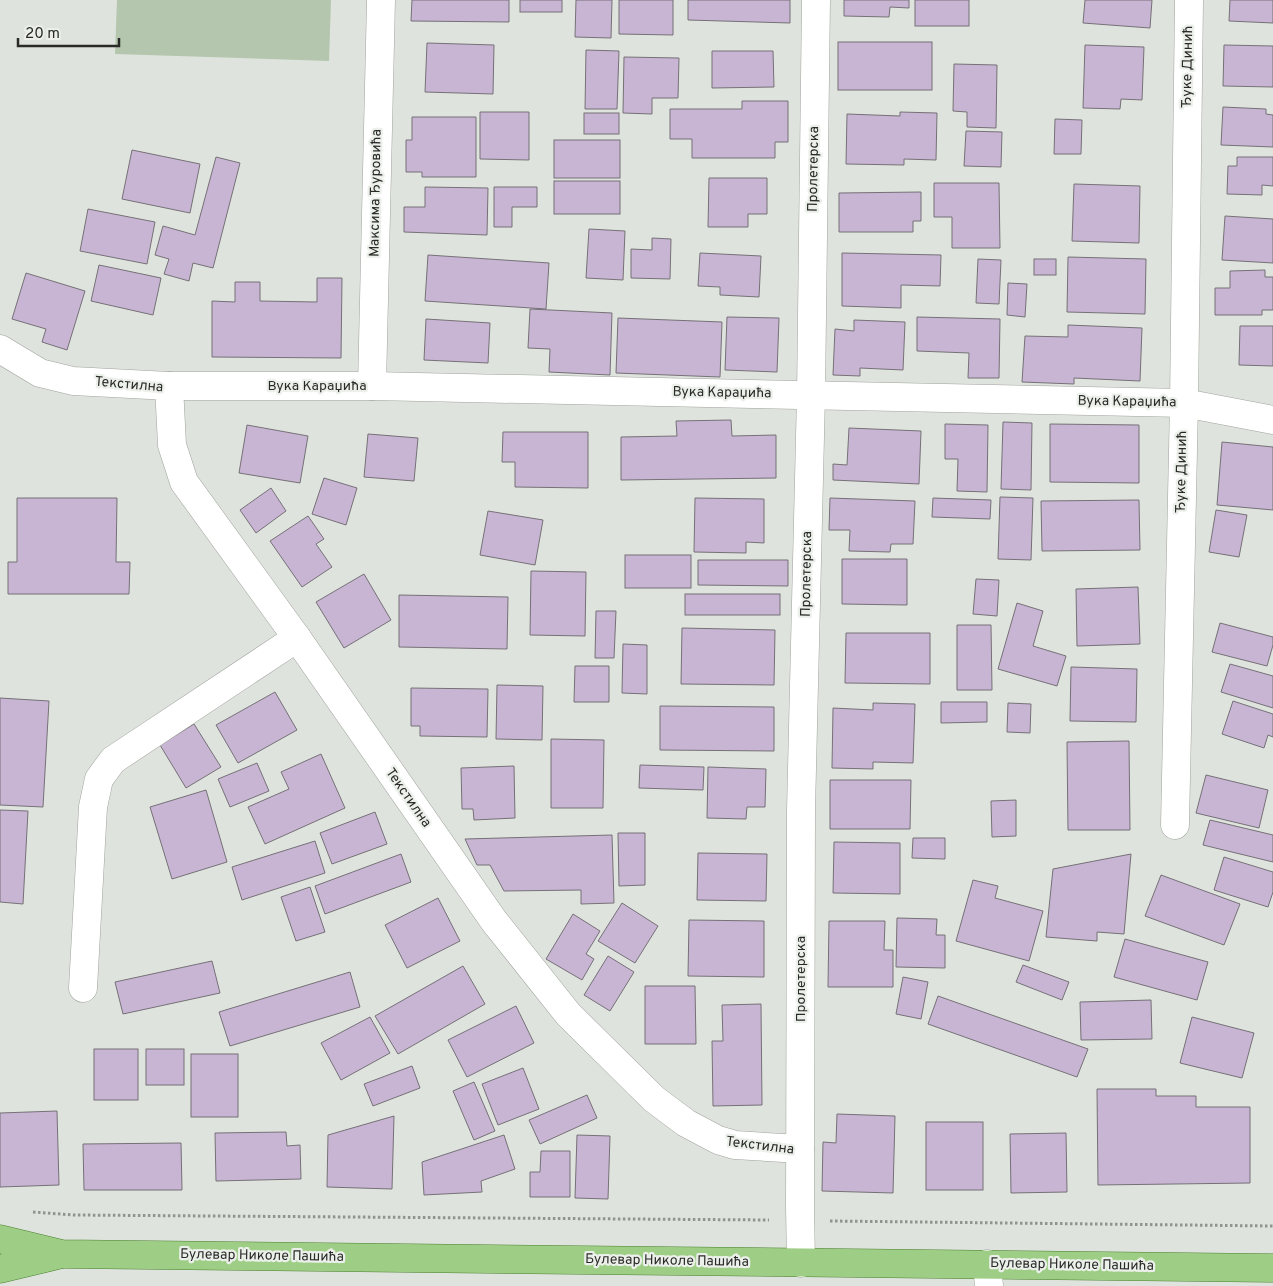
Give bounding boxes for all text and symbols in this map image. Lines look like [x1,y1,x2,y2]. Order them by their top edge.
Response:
scale bar [18,15,119,47]
text: 20 m [25,25,60,44]
street label: Ђуке Динић [1179,25,1197,109]
street label: Пролетерска [805,126,823,212]
street label: Максима Ђуровића [366,129,386,257]
street label: Текстилна [94,374,164,396]
street label: Вука Караџића [267,378,367,395]
street label: Вука Караџића [672,384,772,402]
street label: Вука Караџића [1077,393,1177,411]
street label: Ђуке Динић [1173,430,1191,514]
street label: Пролетерска [798,531,816,617]
street label: Текстилна [381,765,435,831]
street label: Пролетерска [793,936,810,1022]
street label: Текстилна [725,1133,795,1159]
street label: Булевар Николе Пашића [180,1246,344,1266]
street label: Булевар Николе Пашића [585,1251,749,1271]
street label: Булевар Николе Пашића [990,1255,1154,1275]

